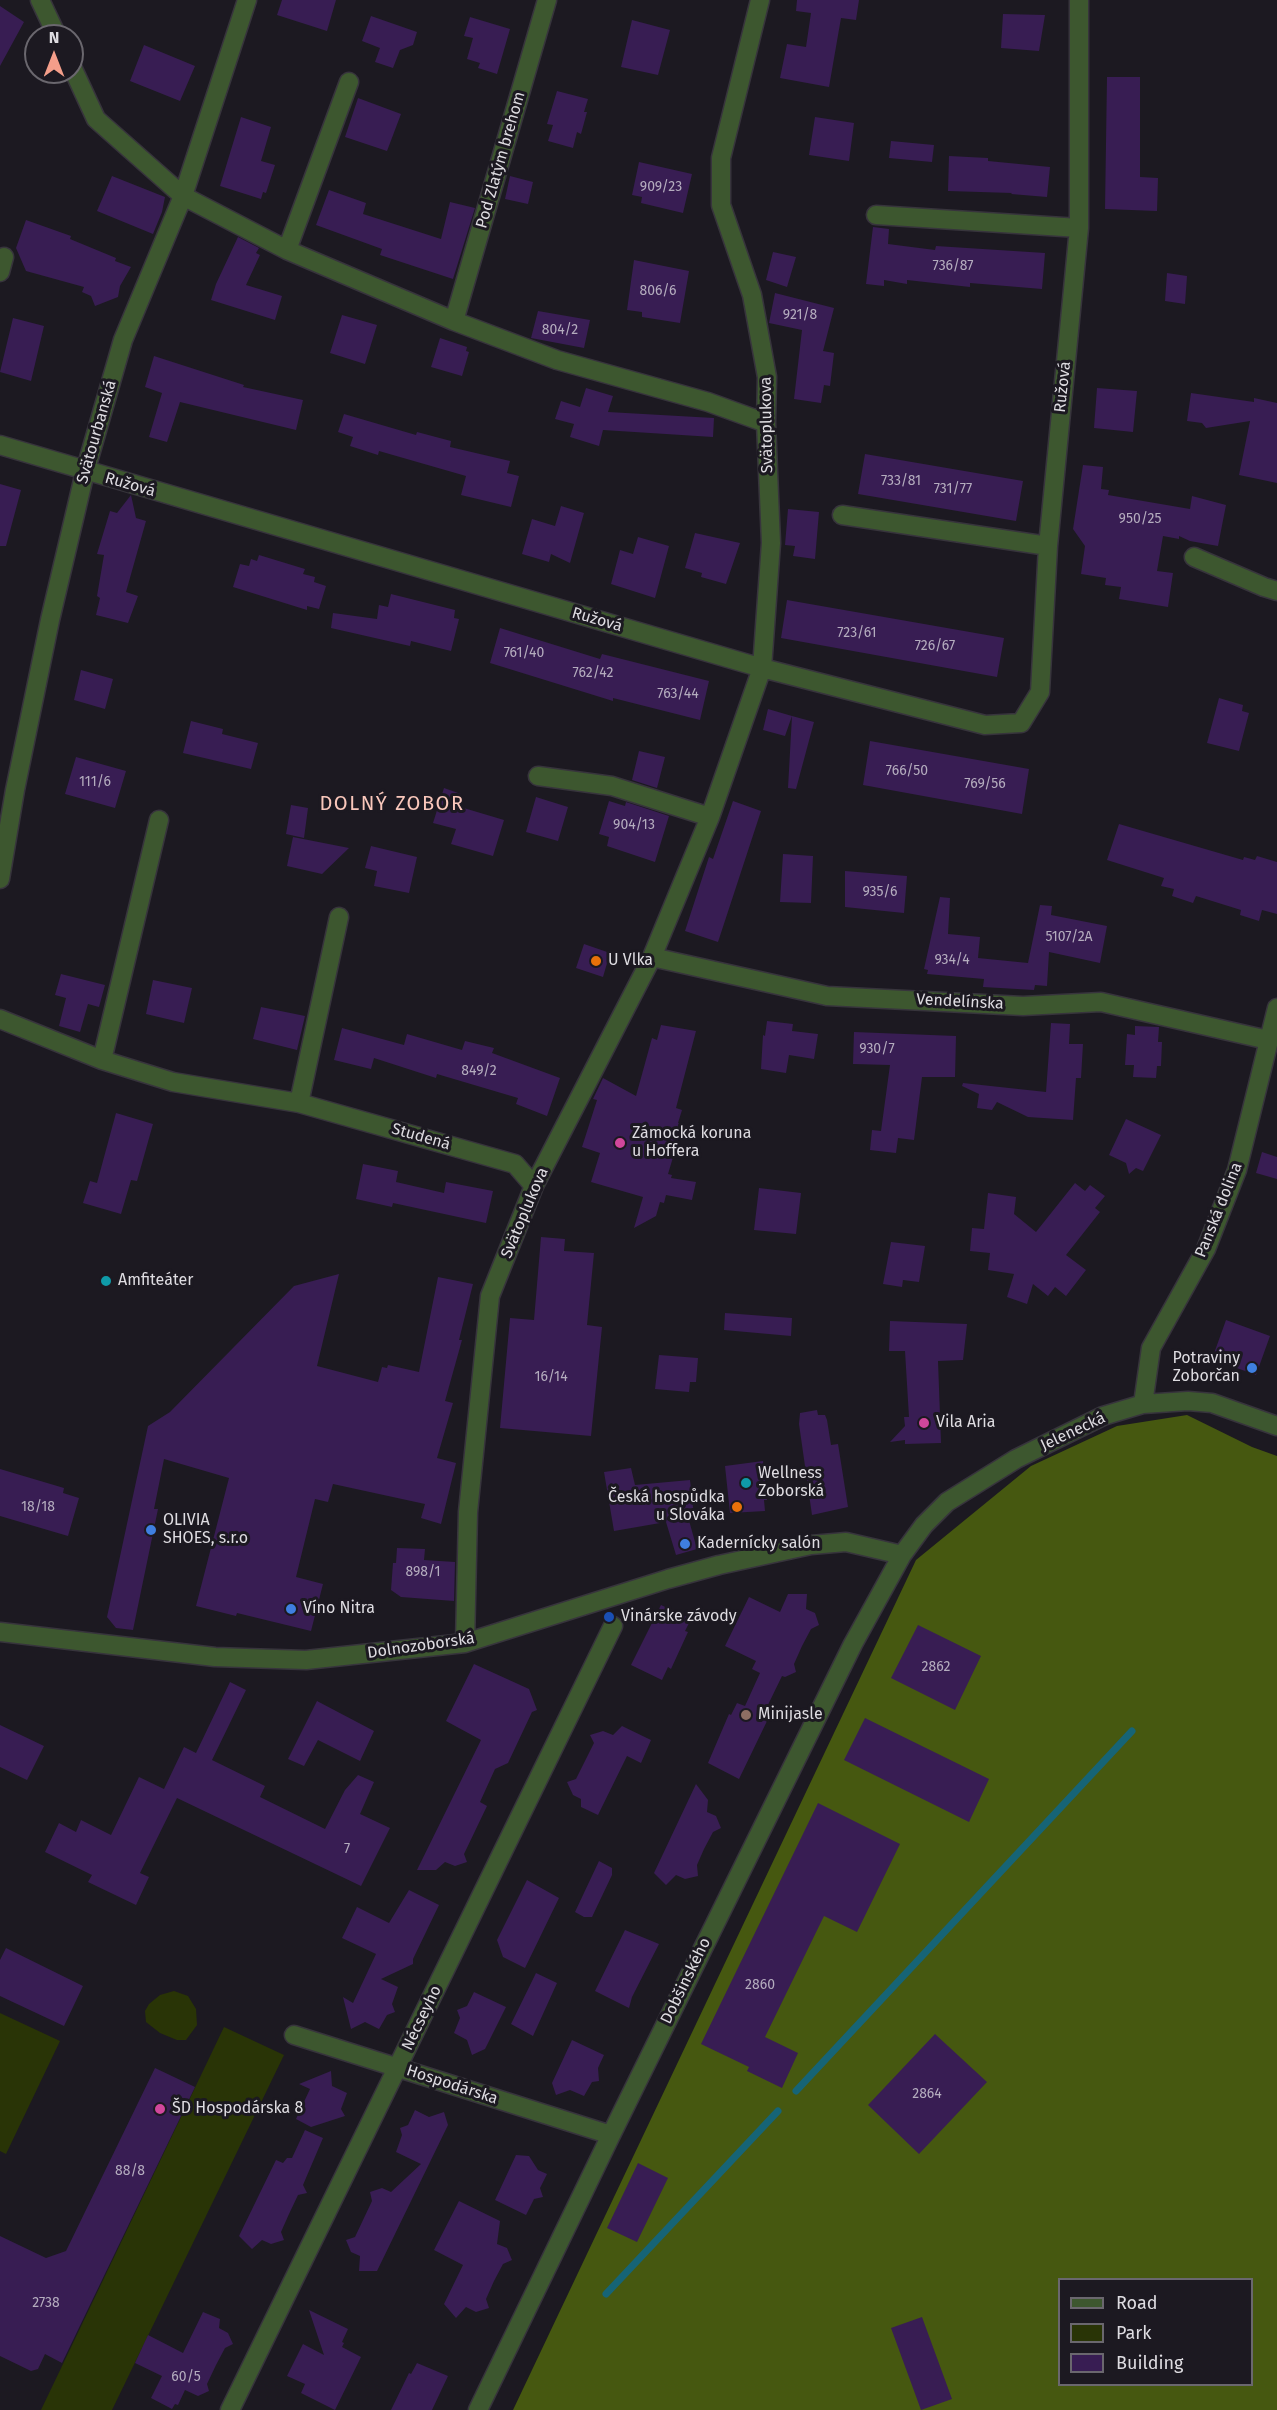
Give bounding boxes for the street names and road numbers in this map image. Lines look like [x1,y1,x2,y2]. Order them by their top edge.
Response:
street label: Pod Zlatým brehom [472,89,530,231]
street label: Ružová [1051,360,1075,414]
street label: Svätoplukova [757,376,777,474]
street label: Svätourbanská [73,378,121,486]
street label: Ružová [103,469,157,501]
street label: Ružová [570,604,624,636]
street label: Vendelínska [916,990,1004,1014]
street label: Studená [389,1119,453,1155]
street label: Panská dolina [1191,1160,1247,1260]
street label: Svätoplukova [497,1165,553,1261]
street label: Jelenecká [1038,1409,1108,1455]
street label: Dolnozoborská [366,1629,476,1663]
street label: Dobšinského [657,1935,715,2027]
street label: Nécseyho [398,1982,446,2054]
street label: Hospodárska [404,2061,500,2109]

